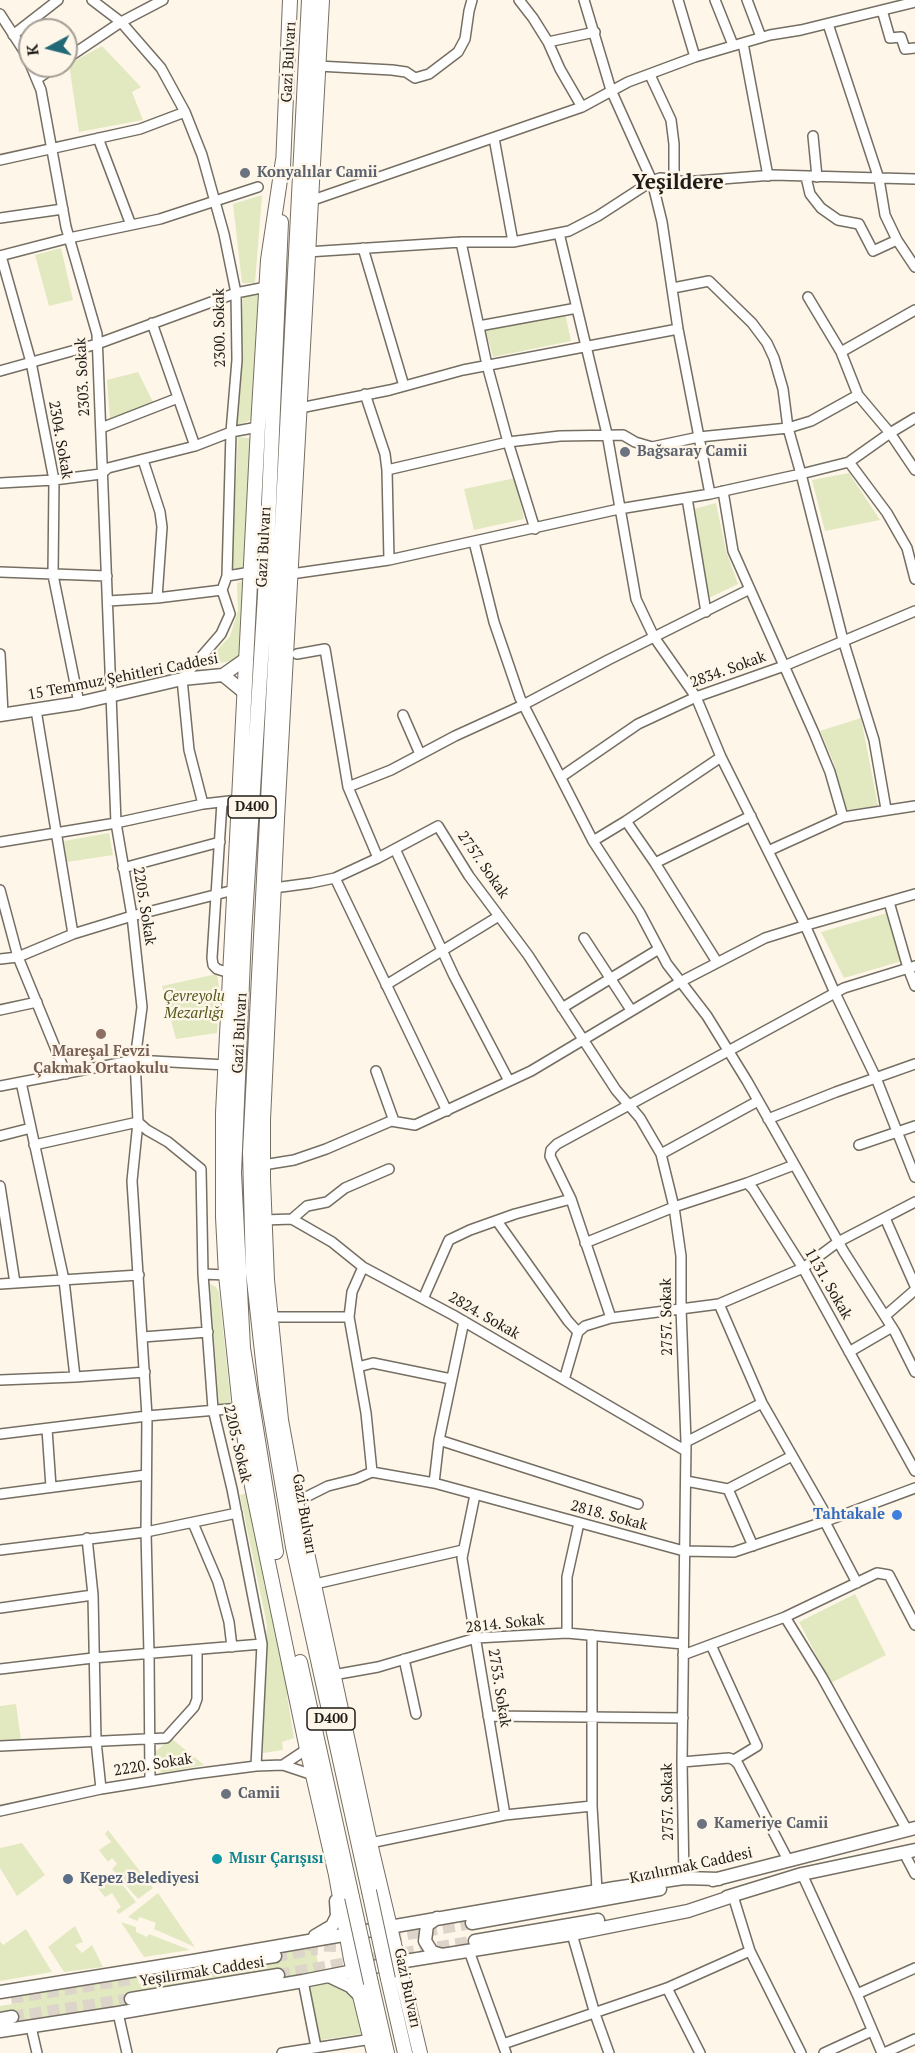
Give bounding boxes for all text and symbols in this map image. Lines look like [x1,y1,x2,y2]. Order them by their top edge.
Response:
north arrow [18,18,78,78]
street label: Gazi Bulvarı [278,21,300,103]
text: K [21,43,44,57]
place label: Konyalılar Camii [257,164,378,182]
marker: Konyalılar Camii [238,166,252,180]
district label: Yeşildere [632,170,724,196]
street label: 2300. Sokak [210,288,230,368]
street label: 2303. Sokak [72,337,94,417]
street label: 2304. Sokak [44,399,76,481]
place label: Bağsaray Camii [637,443,747,461]
marker: Bağsaray Camii [618,445,632,459]
street label: Gazi Bulvarı [253,506,275,588]
street label: 2834. Sokak [688,648,768,692]
street label: 15 Temmuz Şehitleri Caddesi [26,650,220,704]
road number: D400 [228,796,276,818]
street label: 2757. Sokak [453,828,513,902]
street label: 2205. Sokak [129,865,159,947]
park label: Çevreyolu Mezarlığı [163,988,225,1023]
street label: Gazi Bulvarı [229,992,251,1074]
marker: Mareşal Fevzi Çakmak Ortaokulu [94,1027,108,1041]
place label: Mareşal Fevzi Çakmak Ortaokulu [33,1043,169,1078]
street label: 1131. Sokak [800,1245,856,1323]
street label: 2757. Sokak [657,1278,677,1356]
street label: 2824. Sokak [445,1288,523,1344]
street label: 2205. Sokak [219,1403,255,1485]
street label: Gazi Bulvarı [288,1472,320,1556]
street label: 2818. Sokak [568,1497,650,1535]
place label: Tahtakale [813,1506,885,1524]
marker: Tahtakale [890,1508,904,1522]
street label: 2814. Sokak [465,1611,545,1637]
street label: 2753. Sokak [484,1647,514,1729]
road number: D400 [307,1708,355,1730]
street label: 2220. Sokak [112,1750,194,1780]
street label: 2757. Sokak [658,1763,678,1841]
place label: Camii [238,1785,280,1803]
marker: Camii [219,1787,233,1801]
place label: Kameriye Camii [714,1815,828,1833]
marker: Kameriye Camii [695,1817,709,1831]
street label: Kızılırmak Caddesi [628,1844,754,1888]
place label: Mısır Çarışısı [229,1850,323,1868]
marker: Mısır Çarışısı [210,1852,224,1866]
place label: Kepez Belediyesi [80,1870,199,1888]
marker: Kepez Belediyesi [61,1872,75,1886]
street label: Gazi Bulvarı [390,1946,424,2030]
street label: Yeşilırmak Caddesi [138,1953,266,1991]

